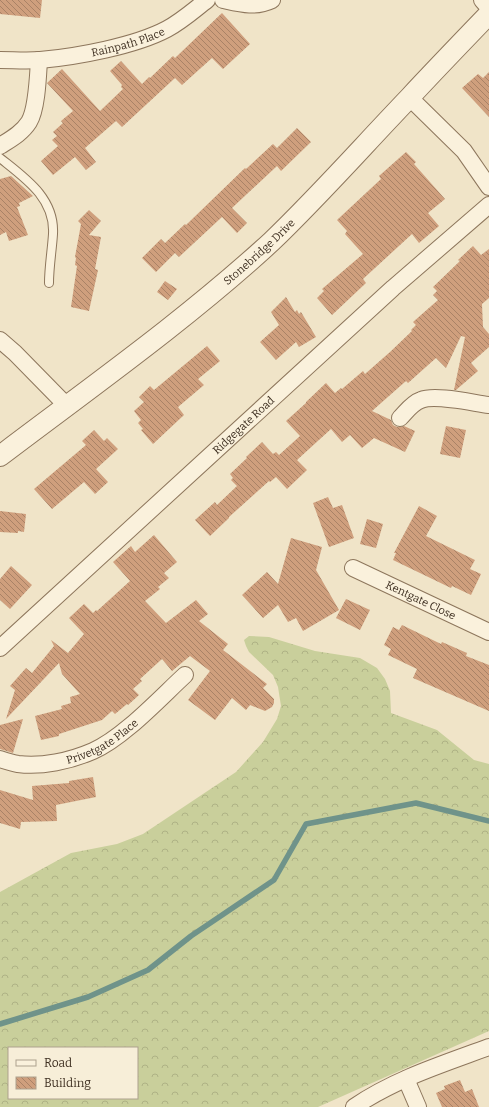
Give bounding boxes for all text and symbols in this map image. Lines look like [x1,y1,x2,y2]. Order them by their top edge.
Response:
street label: Rainpath Place [90,25,167,59]
street label: Stonebridge Drive [221,216,297,288]
street label: Ridgegate Road [210,393,277,457]
street label: Kentgate Close [384,578,458,622]
street label: Privetgate Place [65,716,140,766]
legend [8,1047,138,1099]
text: Road [44,1056,72,1070]
text: Building [44,1076,91,1090]

